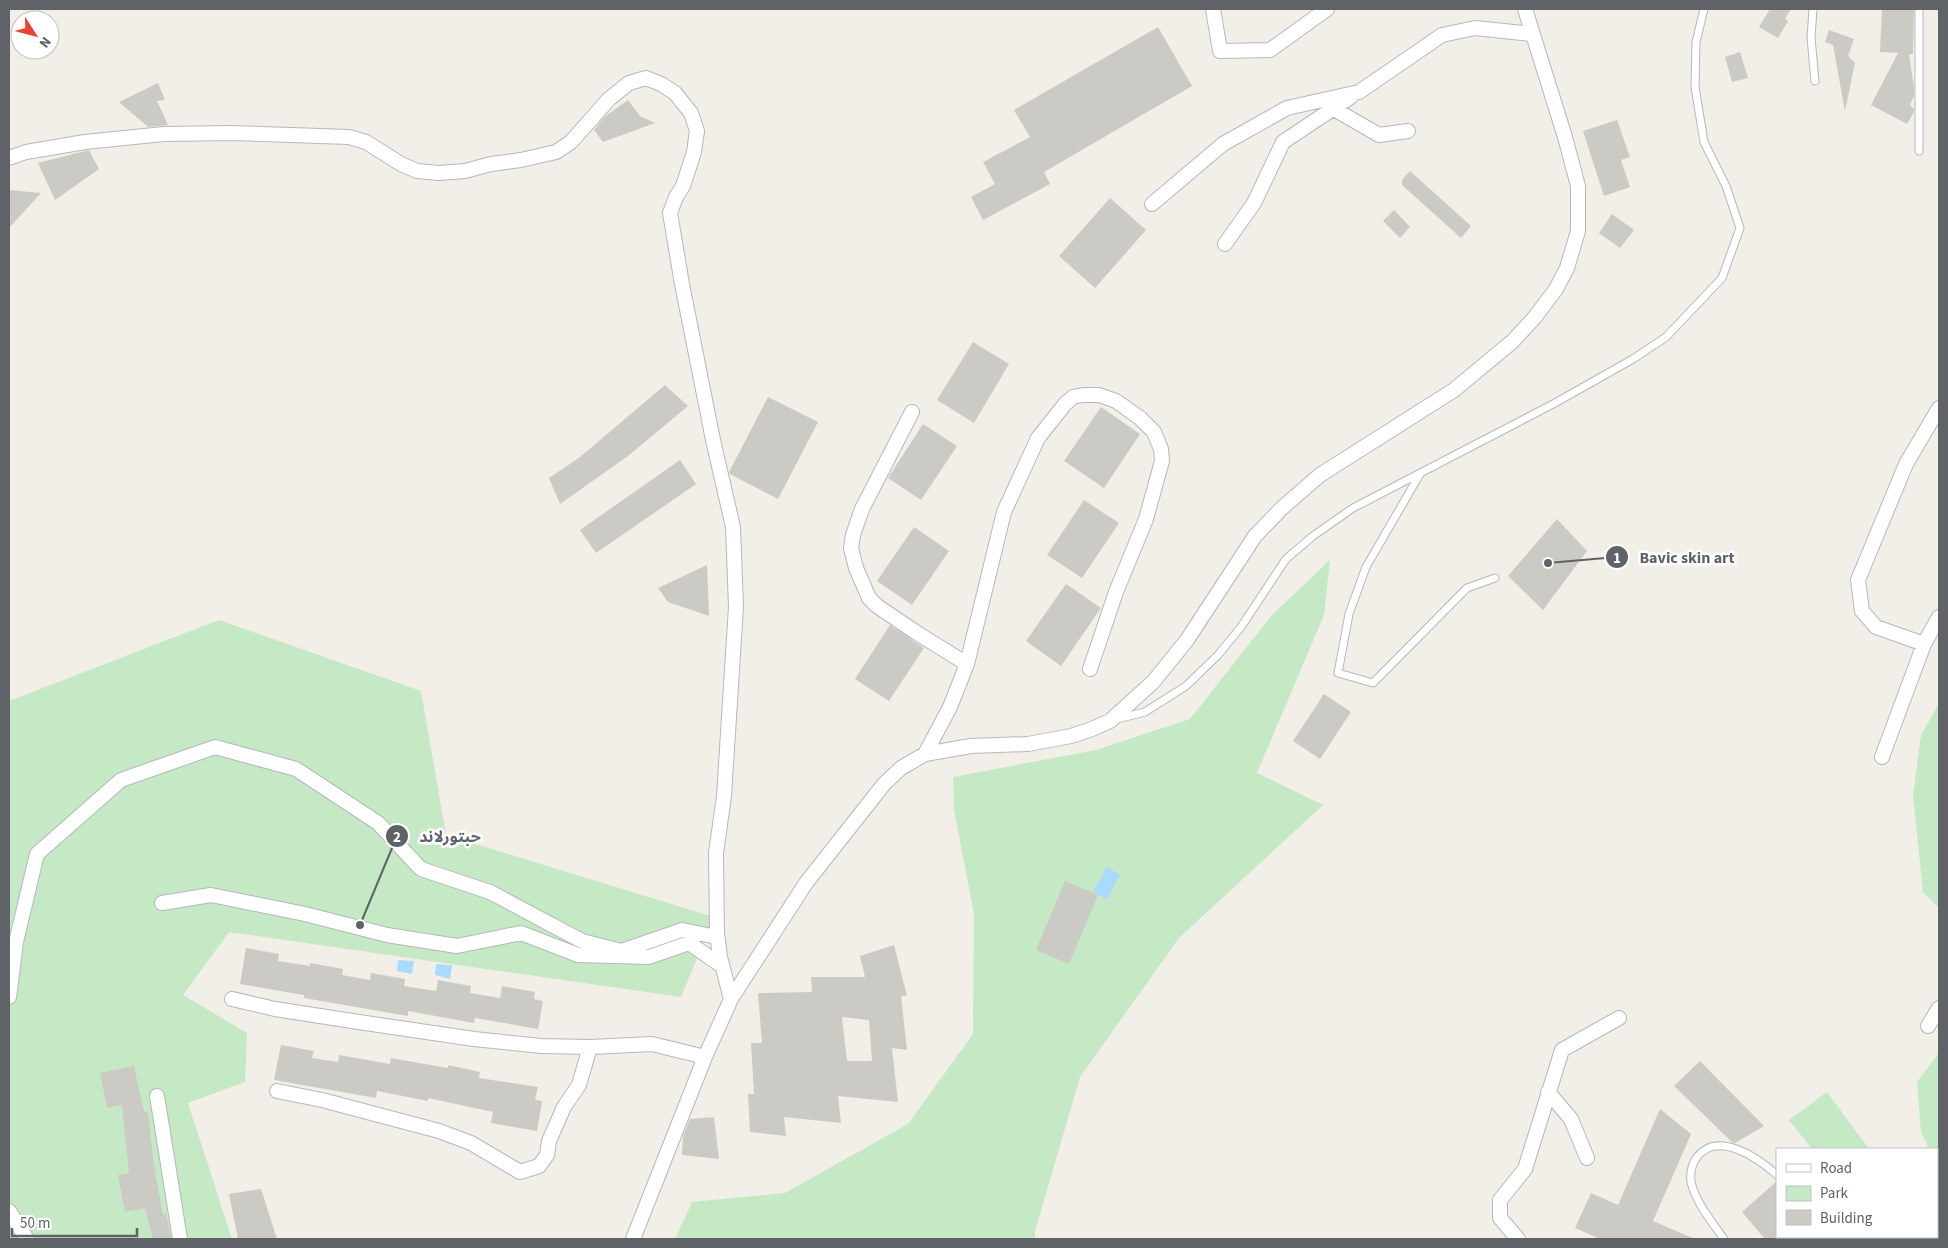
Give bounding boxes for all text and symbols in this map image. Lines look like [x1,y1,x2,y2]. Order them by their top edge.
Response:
north arrow [10,10,60,60]
text: N [34,32,56,52]
callout: Bavic skin art [1604,542,1744,573]
text: Bavic skin art [1639,547,1735,569]
text: 1 [1613,548,1621,569]
callout: حبتورلاند [384,821,491,852]
text: حبتورلاند [419,826,481,848]
text: 2 [393,827,401,848]
legend [1776,1148,1938,1238]
text: Road [1820,1158,1852,1179]
text: Park [1820,1183,1849,1204]
scale bar [12,1206,138,1238]
text: Building [1820,1208,1873,1229]
text: 50 m [20,1213,50,1234]

